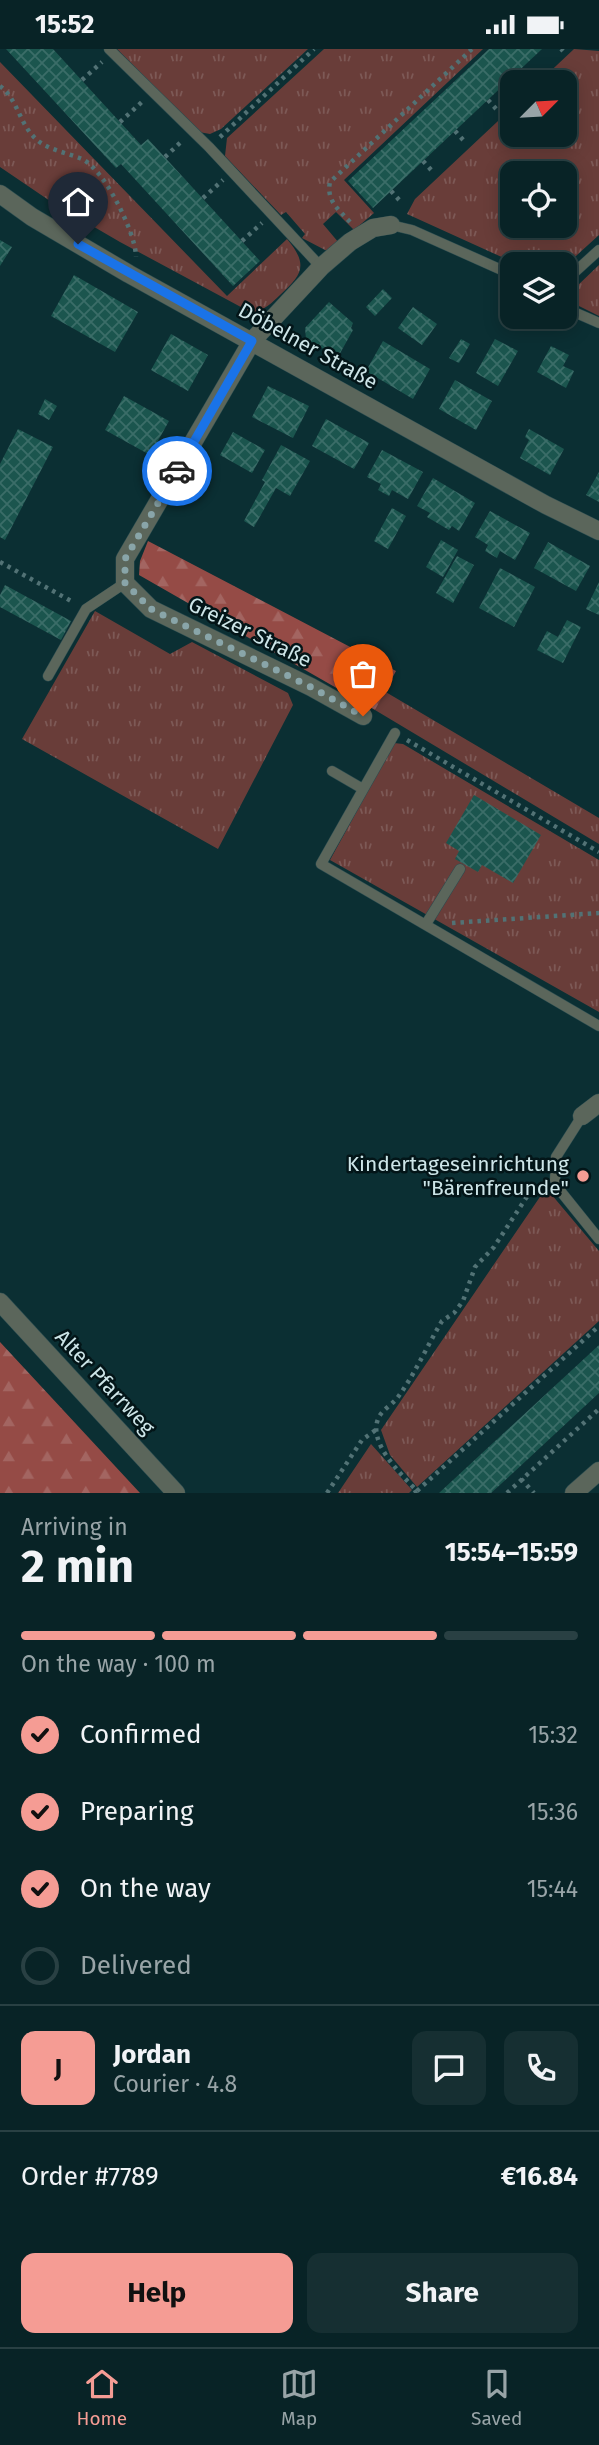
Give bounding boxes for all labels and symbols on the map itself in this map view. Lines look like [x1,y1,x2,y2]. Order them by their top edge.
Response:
north arrow [500,70,578,147]
pin [48,172,108,244]
street label: Döbelner Straße [234,297,382,395]
courier [142,436,212,506]
street label: Greizer Straße [184,591,316,673]
pin [333,644,393,716]
place label: Kindertageseinrichtung "Bärenfreunde" [347,1151,569,1201]
marker: Kindertageseinrichtung "Bärenfreunde" [575,1168,591,1184]
street label: Alter Pfarrweg [50,1324,160,1440]

